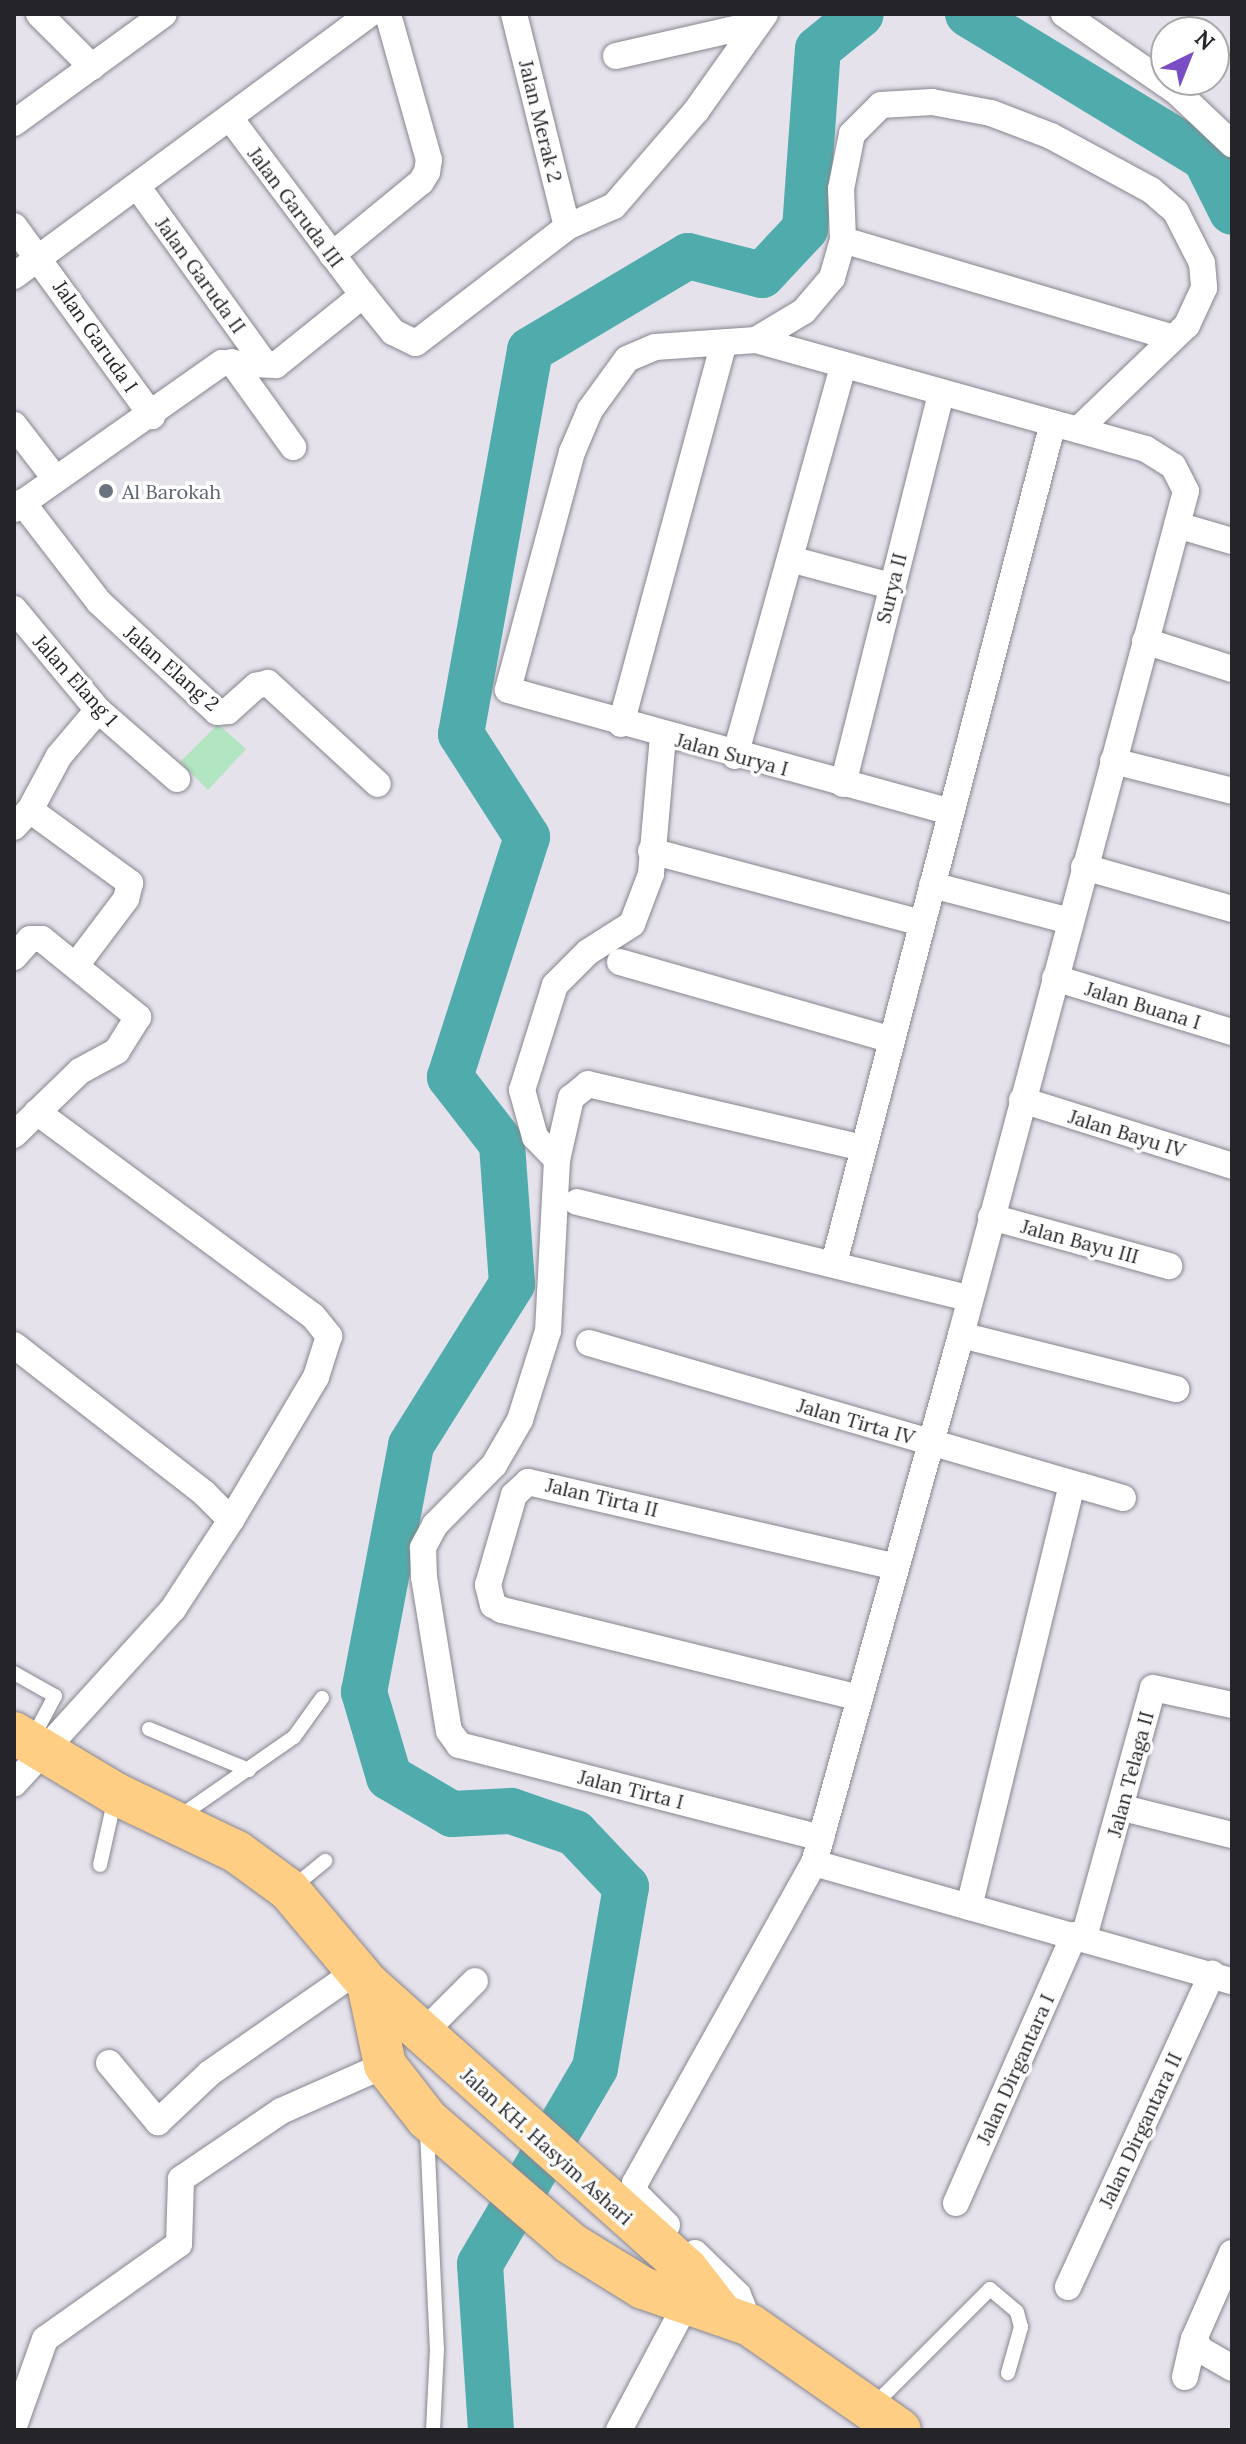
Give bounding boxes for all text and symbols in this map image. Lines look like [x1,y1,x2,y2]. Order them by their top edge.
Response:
north arrow [1150,16,1230,96]
text: N [1189,24,1221,56]
street label: Jalan Merak 2 [514,57,568,185]
street label: Jalan Garuda III [243,142,349,272]
street label: Jalan Garuda II [151,212,251,338]
street label: Jalan Garuda I [49,275,143,397]
place label: Al Barokah [122,479,221,503]
marker: Al Barokah [97,482,115,500]
street label: Surya II [871,550,911,626]
street label: Jalan Elang 2 [120,620,224,716]
street label: Jalan Elang 1 [29,629,123,731]
street label: Jalan Surya I [673,727,791,781]
street label: Jalan Buana I [1082,976,1204,1034]
street label: Jalan Bayu IV [1066,1104,1188,1162]
street label: Jalan Bayu III [1018,1214,1142,1268]
street label: Jalan Tirta IV [795,1393,917,1449]
street label: Jalan Tirta II [543,1472,661,1522]
street label: Jalan Telaga II [1102,1709,1158,1839]
street label: Jalan Tirta I [576,1764,686,1814]
street label: Jalan Dirgantara I [971,1990,1059,2148]
street label: Jalan Dirgantara II [1093,2049,1187,2211]
street label: Jalan KH. Hasyim Ashari [456,2063,638,2229]

